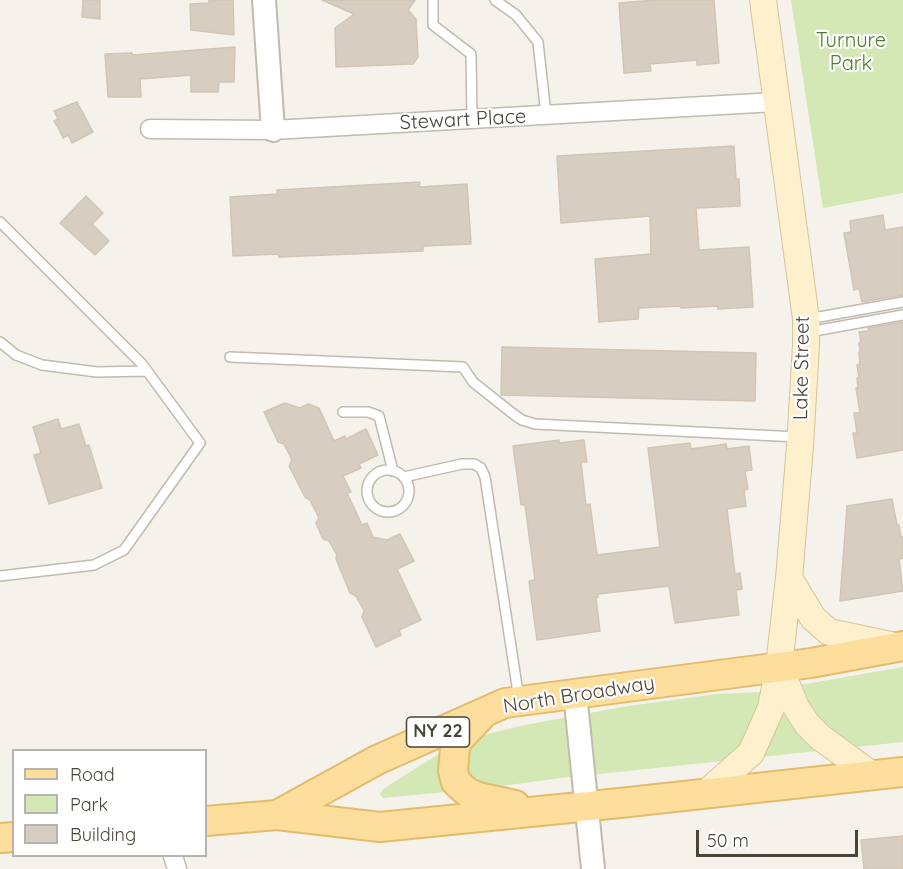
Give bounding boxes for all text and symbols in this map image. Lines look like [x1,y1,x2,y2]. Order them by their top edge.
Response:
park label: Turnure Park [816,29,886,76]
street label: Stewart Place [399,105,527,135]
street label: Lake Street [789,316,815,420]
street label: North Broadway [501,671,657,719]
road number: NY 22 [406,717,470,747]
legend [12,749,207,857]
text: Road [70,763,115,786]
text: Park [70,793,108,816]
scale bar [699,818,861,856]
text: Building [70,823,136,846]
text: 50 m [707,829,749,852]

